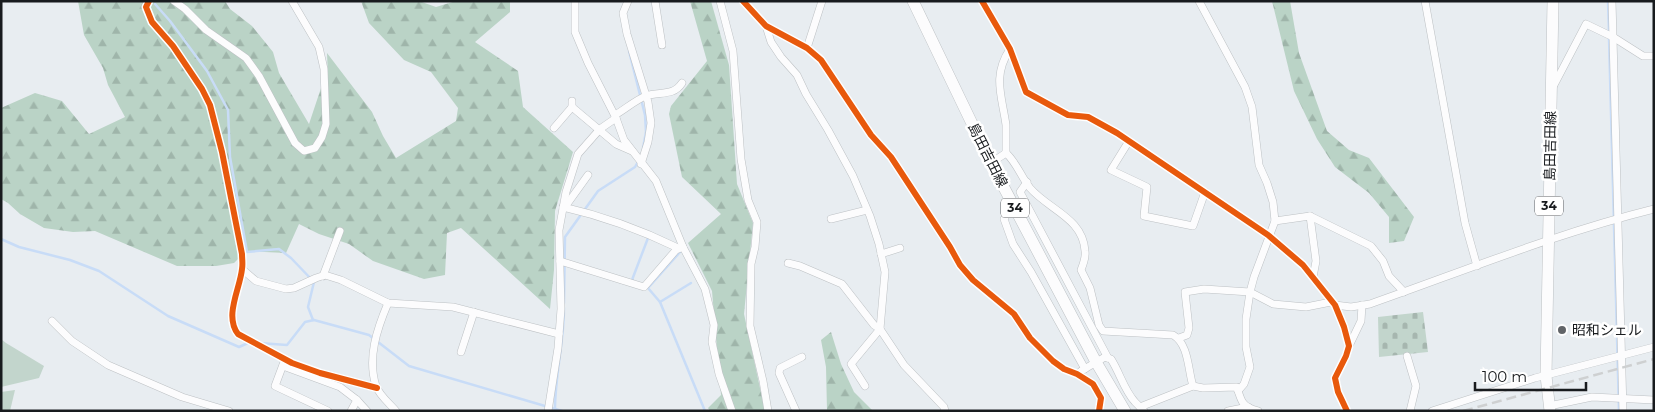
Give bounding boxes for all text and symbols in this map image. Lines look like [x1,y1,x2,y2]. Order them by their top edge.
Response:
street label: 島田吉田線 [1540,111,1560,181]
street label: 島田吉田線 [964,120,1012,190]
road number: 34 [1535,197,1563,216]
road number: 34 [1001,198,1029,218]
place label: 昭和シェル [1572,321,1642,339]
marker: 昭和シェル [1556,324,1568,336]
scale bar [1475,360,1586,392]
text: 100 m [1482,367,1527,386]

